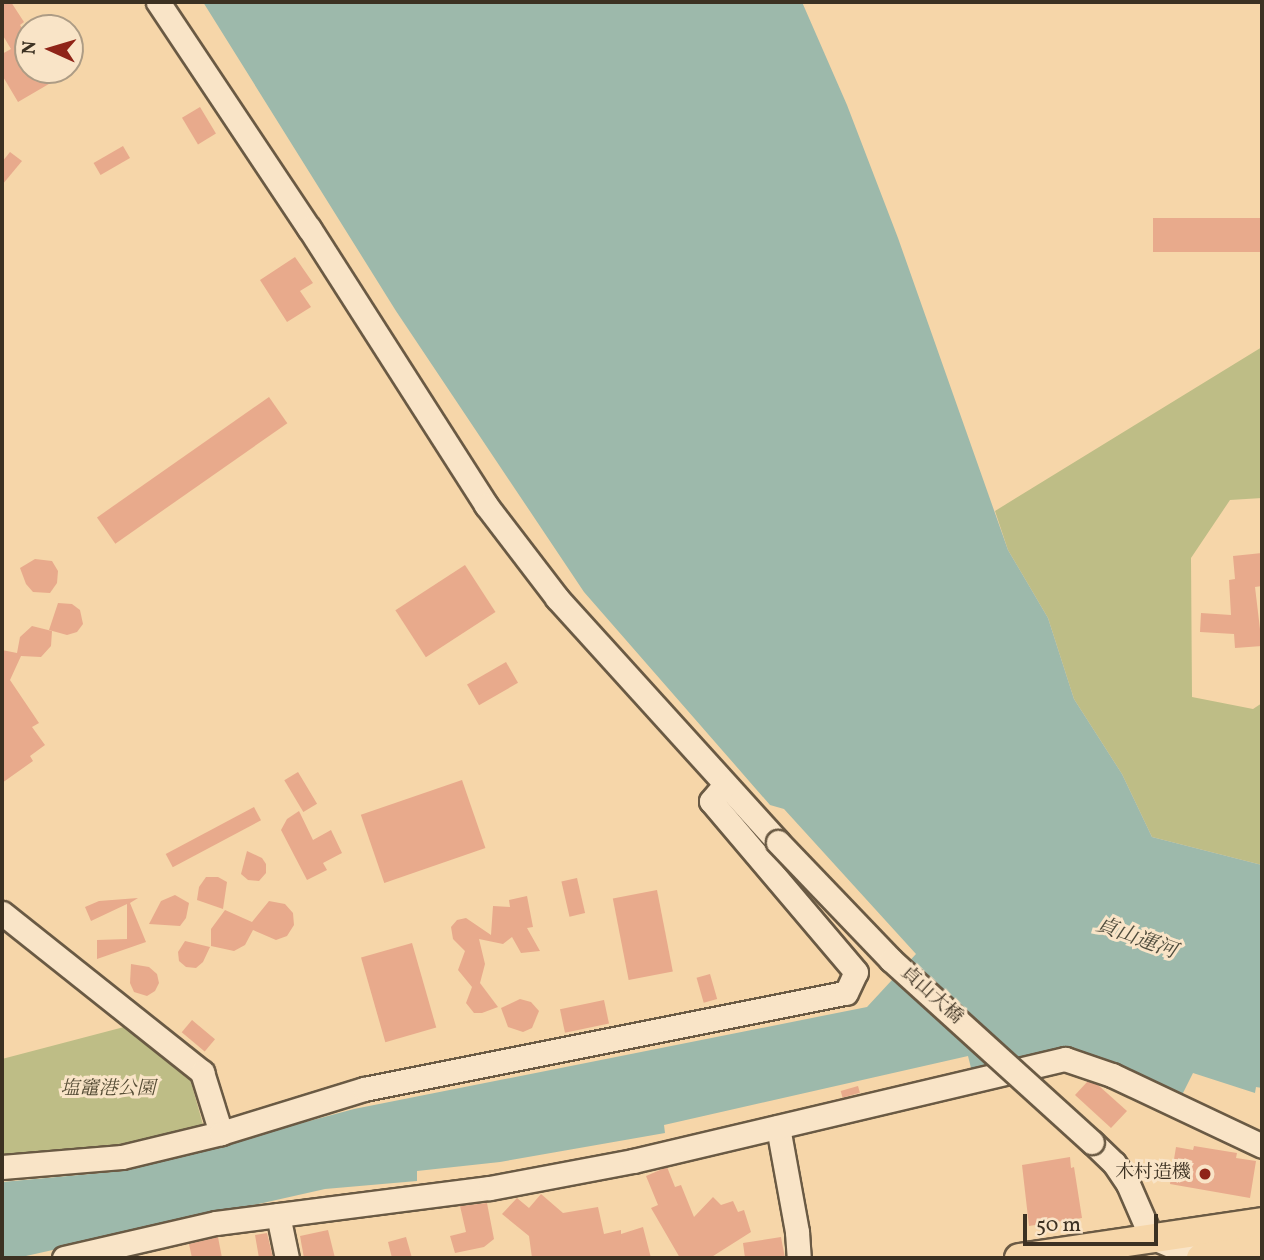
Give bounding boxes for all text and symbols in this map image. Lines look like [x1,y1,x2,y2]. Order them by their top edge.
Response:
north arrow [14,14,84,84]
text: N [17,40,43,55]
water label: 貞山運河 [1092,913,1180,965]
street label: 貞山大橋 [895,962,967,1030]
park label: 塩竈港公園 [61,1079,155,1101]
place label: 木村造機 [1115,1163,1191,1185]
marker: 木村造機 [1197,1166,1213,1182]
scale bar [1026,1200,1161,1244]
text: 50 m [1036,1211,1081,1240]

